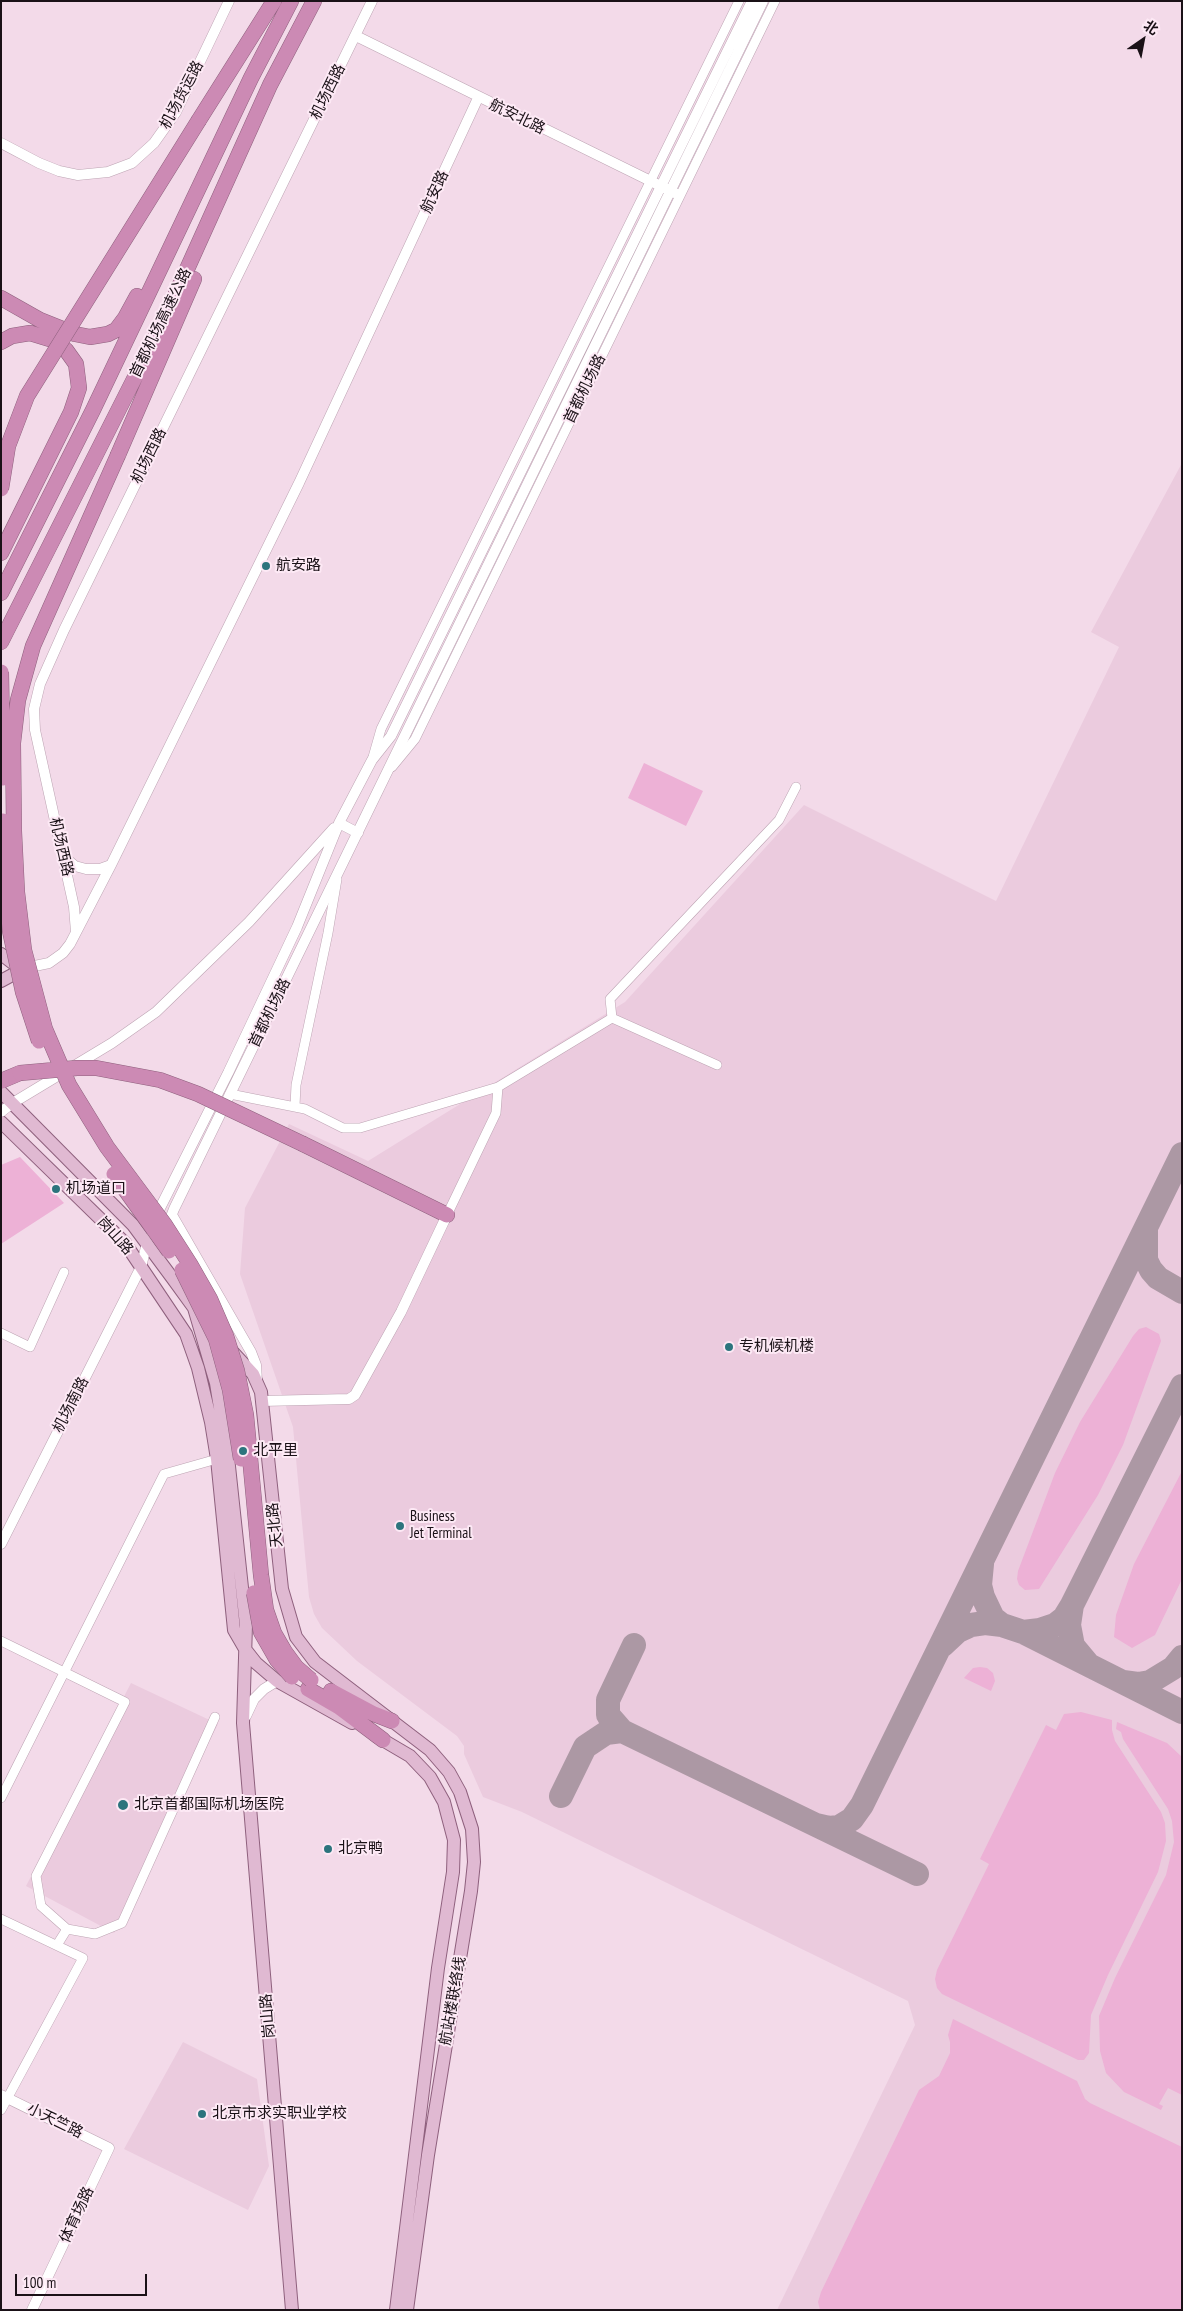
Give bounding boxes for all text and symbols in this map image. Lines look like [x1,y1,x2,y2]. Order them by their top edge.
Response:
north arrow [1118,15,1168,65]
text: 北 [1140,16,1162,39]
street label: 机场货运路 [156,58,208,132]
street label: 机场西路 [307,61,349,123]
street label: 航安北路 [486,96,548,138]
street label: 航安路 [417,168,453,216]
street label: 首都机场高速公路 [127,265,195,381]
street label: 首都机场路 [560,351,610,427]
street label: 机场西路 [128,425,170,487]
place label: 航安路 [276,557,321,575]
marker: 航安路 [260,560,272,572]
street label: 机场西路 [45,816,77,878]
street label: 首都机场路 [245,975,295,1051]
place label: 机场道口 [66,1180,126,1198]
marker: 机场道口 [50,1183,62,1195]
street label: 岗山路 [93,1213,137,1259]
place label: 专机候机楼 [739,1338,814,1356]
marker: 专机候机楼 [723,1341,735,1353]
street label: 机场南路 [49,1374,93,1436]
place label: 北平里 [253,1442,298,1460]
marker: 北平里 [237,1445,249,1457]
street label: 天北路 [264,1502,286,1548]
place label: Business Jet Terminal [410,1508,472,1543]
marker: Business Jet Terminal [394,1520,406,1532]
place label: 北京首都国际机场医院 [134,1796,284,1814]
marker: 北京首都国际机场医院 [116,1798,130,1812]
place label: 北京鸭 [338,1840,383,1858]
marker: 北京鸭 [322,1843,334,1855]
street label: 航站楼联络线 [436,1955,470,2047]
street label: 岗山路 [257,1993,279,2039]
street label: 小天竺路 [24,2100,86,2142]
place label: 北京市求实职业学校 [212,2105,347,2123]
marker: 北京市求实职业学校 [196,2108,208,2120]
street label: 体育场路 [56,2184,98,2246]
scale bar [18,2264,150,2296]
text: 100 m [23,2273,56,2292]

